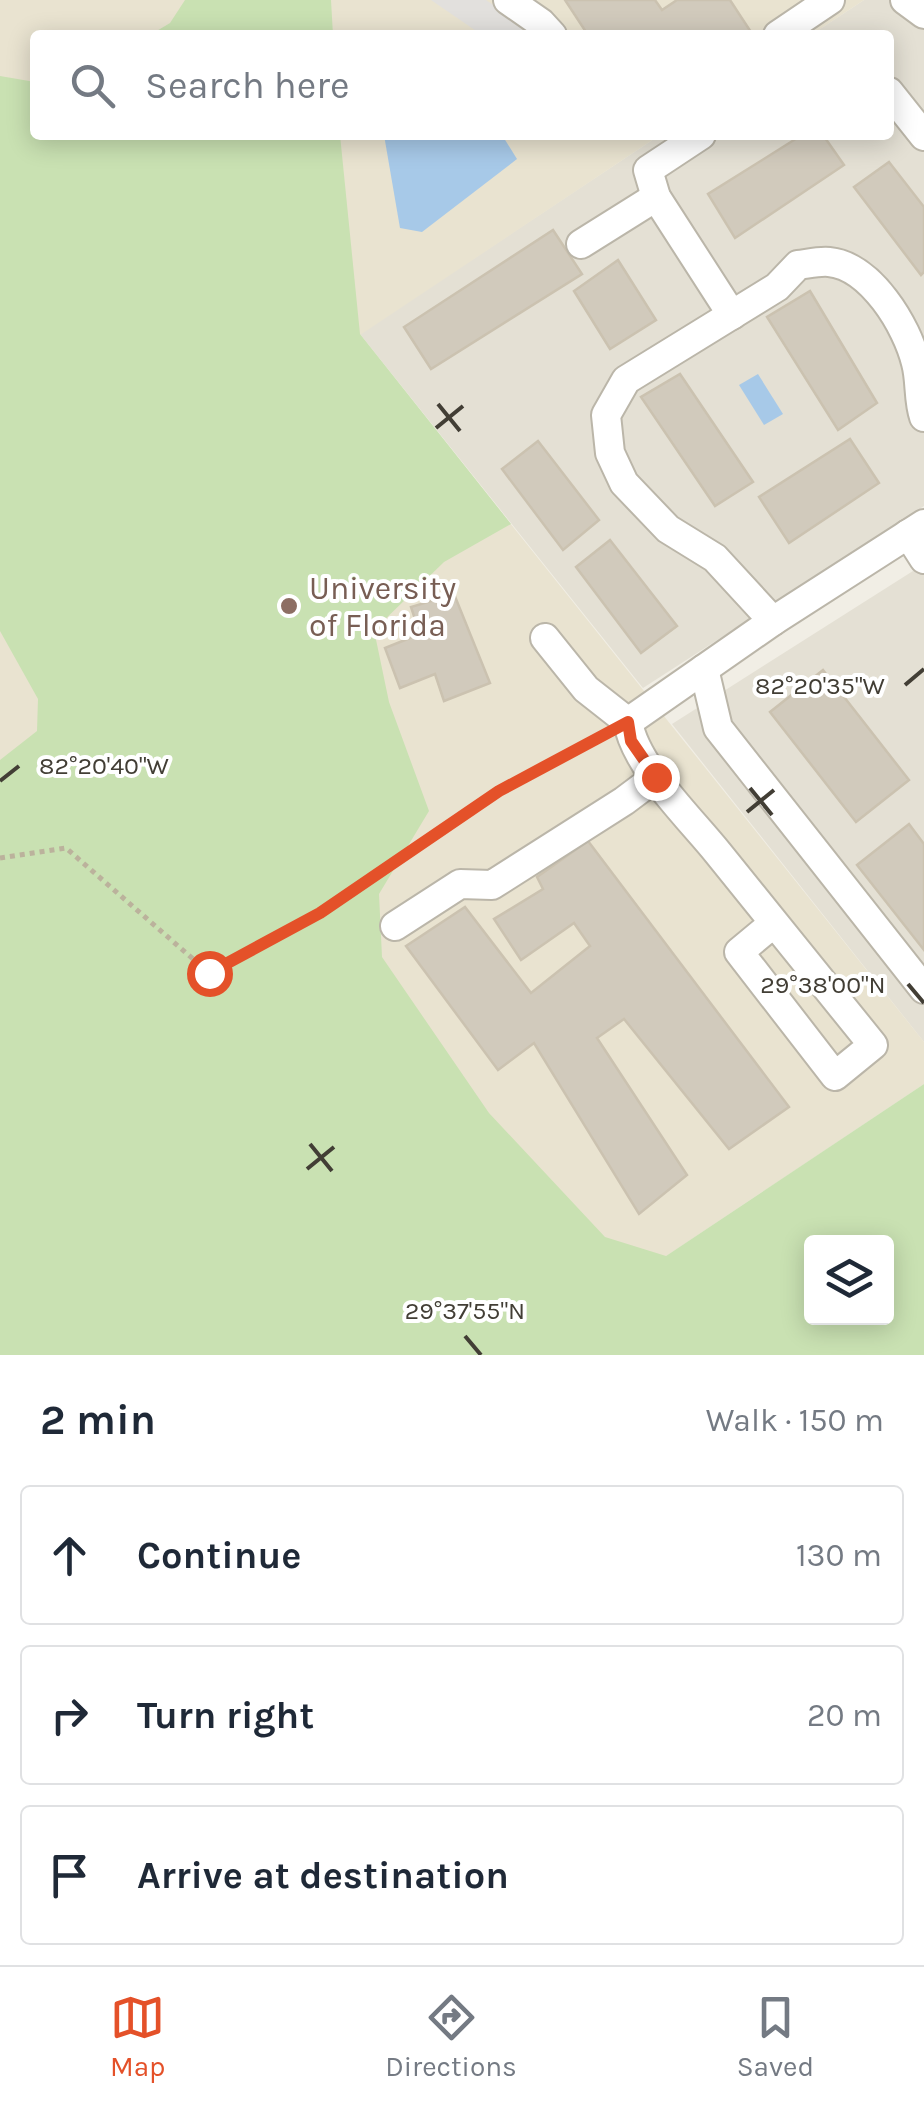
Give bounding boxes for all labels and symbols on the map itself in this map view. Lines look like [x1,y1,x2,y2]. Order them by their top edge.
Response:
place label: University of Florida [309,570,456,644]
marker: University of Florida [278,595,300,617]
text: 82°20'35"W [755,671,885,700]
text: 82°20'40"W [39,751,169,780]
route end [634,755,680,801]
route start [187,951,233,997]
text: 29°38'00"N [760,970,886,999]
text: 29°37'55"N [405,1296,525,1325]

